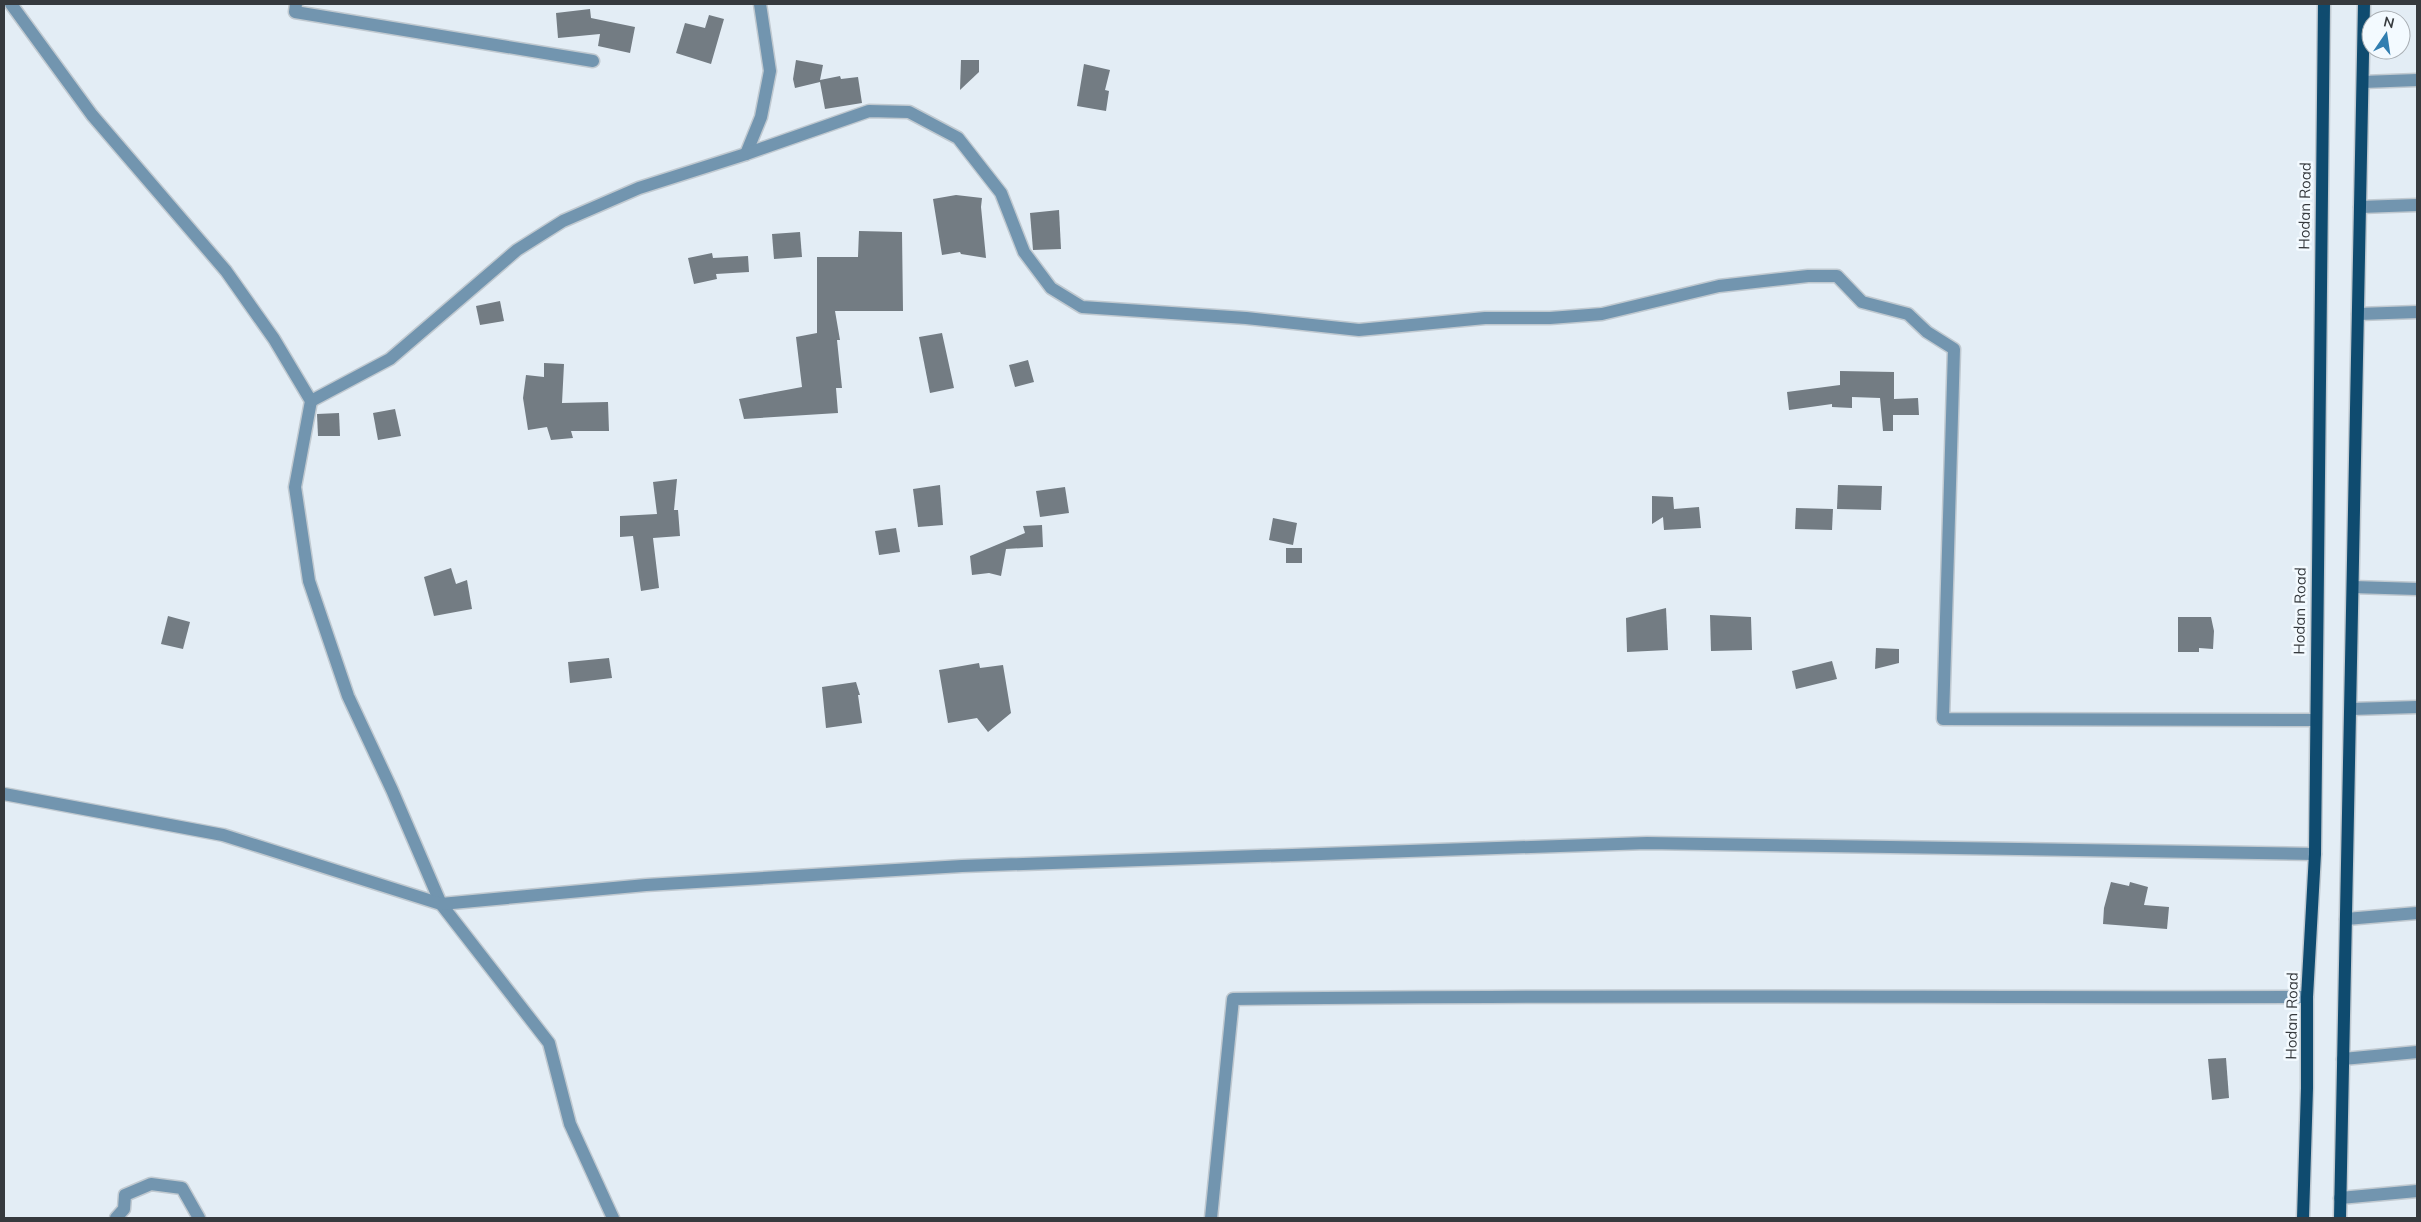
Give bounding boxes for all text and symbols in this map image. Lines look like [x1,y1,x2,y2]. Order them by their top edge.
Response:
north arrow [2361,10,2411,60]
text: N [2382,12,2396,32]
street label: Hodan Road [2294,162,2315,250]
street label: Hodan Road [2289,567,2310,655]
street label: Hodan Road [2281,972,2302,1060]

